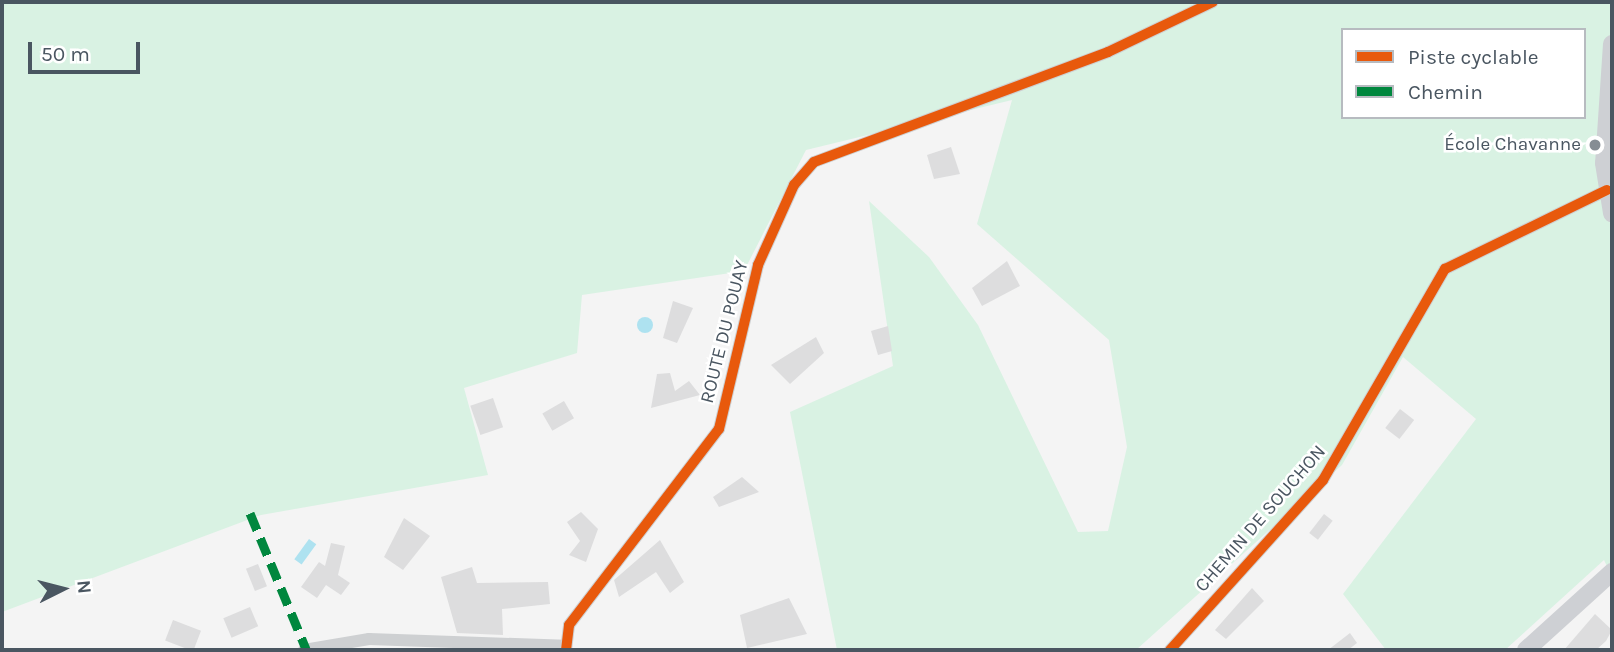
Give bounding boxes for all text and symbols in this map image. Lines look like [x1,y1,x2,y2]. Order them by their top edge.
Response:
scale bar [32,28,144,72]
legend [1341,28,1586,119]
text: 50 m [41,42,90,66]
text: Piste cyclable [1408,45,1539,69]
text: Chemin [1408,80,1483,104]
place label: École Chavanne [1444,134,1581,156]
marker: École Chavanne [1587,137,1603,153]
street label: ROUTE DU POUAY [696,258,754,406]
street label: CHEMIN DE SOUCHON [1191,441,1331,597]
north arrow [28,554,98,624]
text: N [72,579,96,595]

